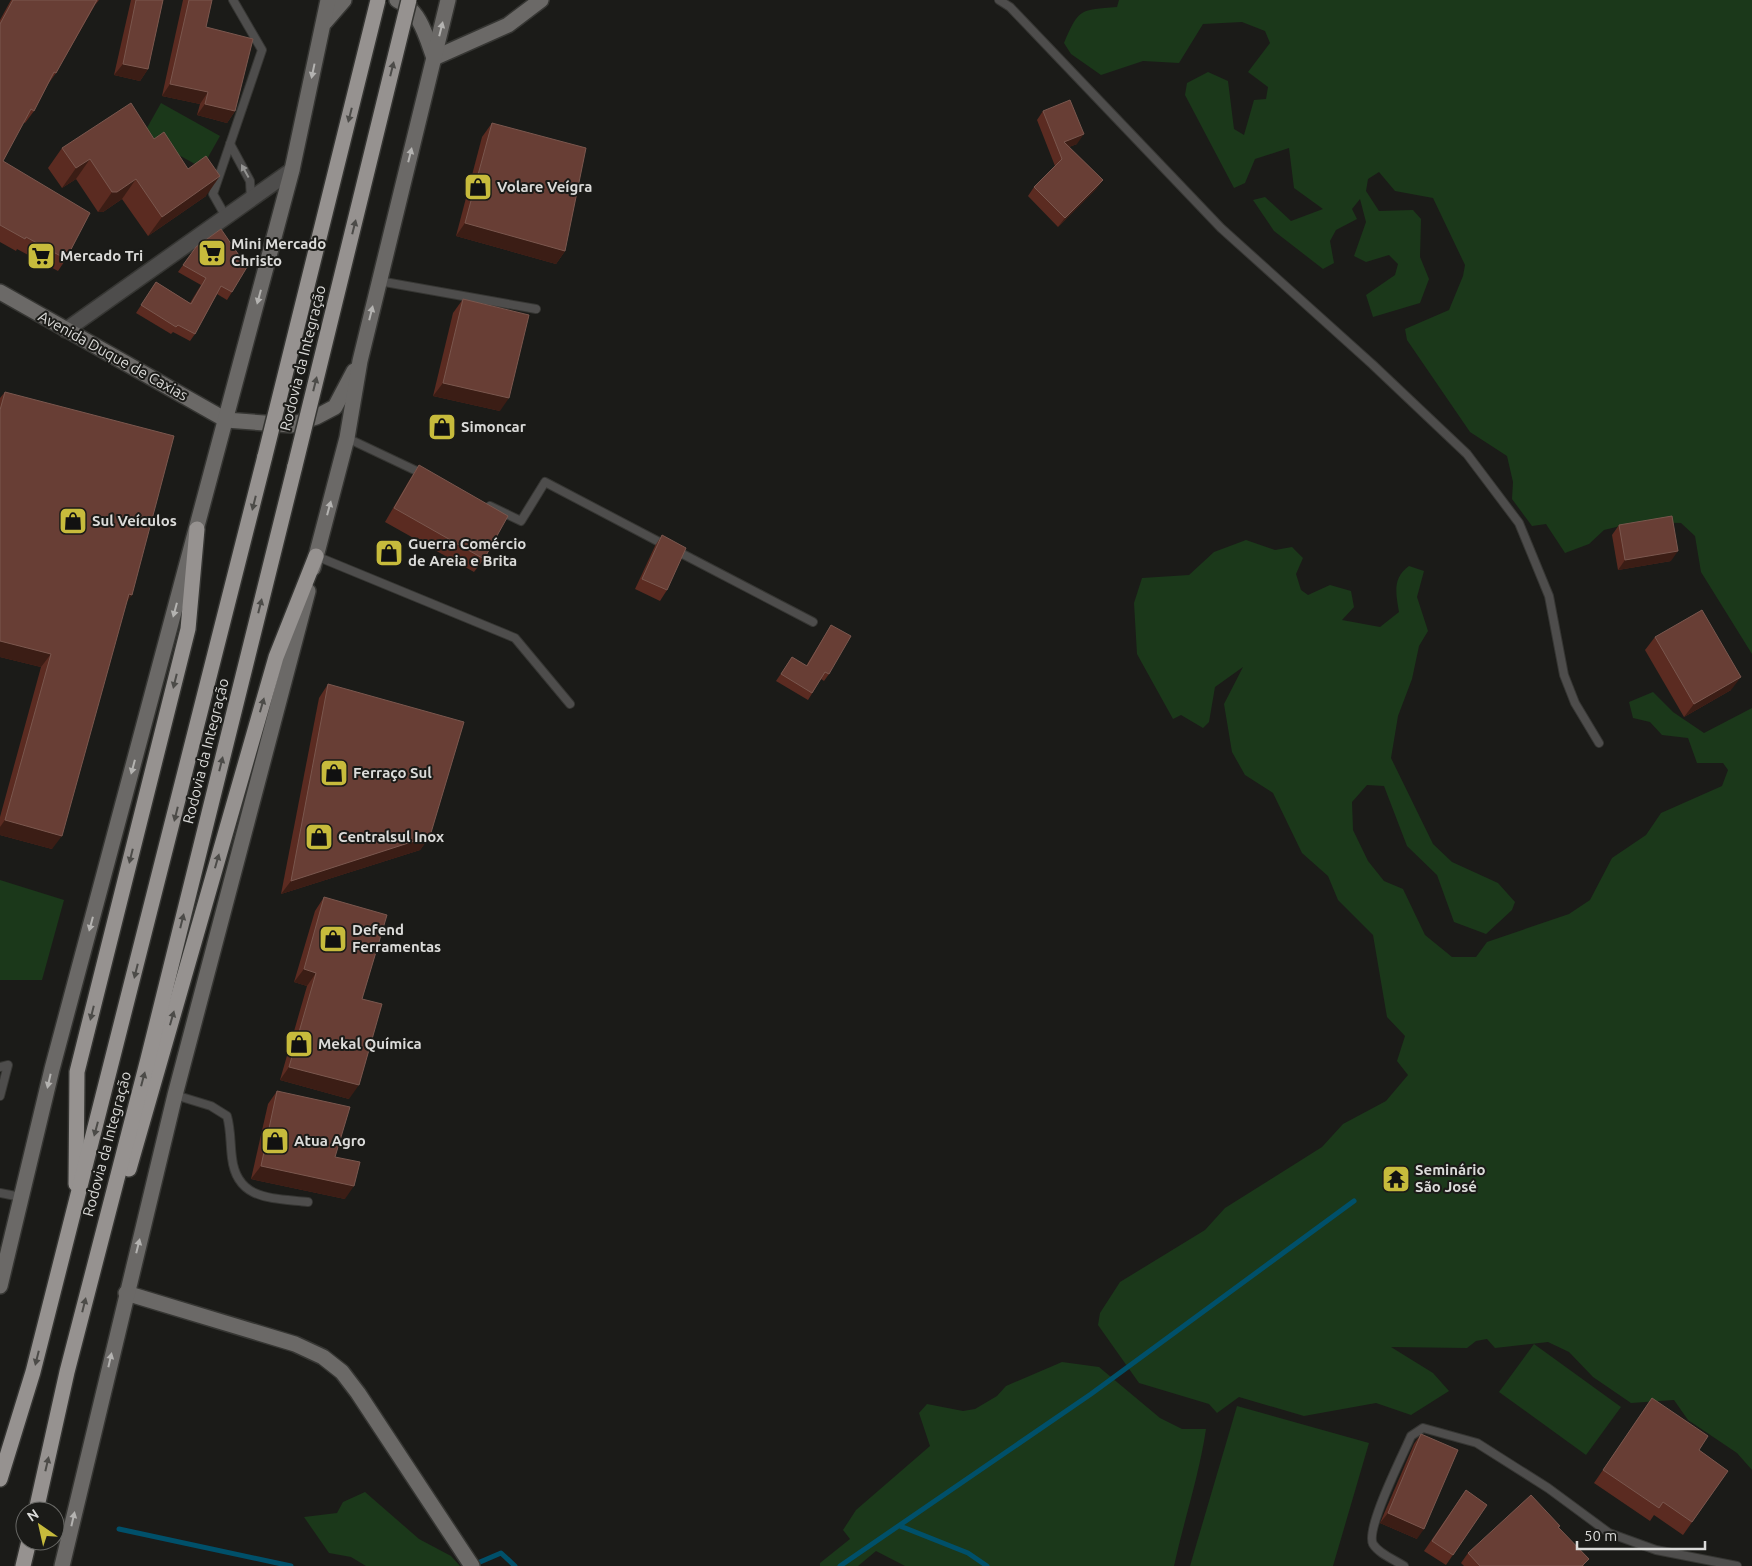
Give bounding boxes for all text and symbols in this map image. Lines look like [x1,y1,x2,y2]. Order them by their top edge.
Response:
one-way arrow [437,22,445,37]
one-way arrow [389,61,397,76]
one-way arrow [309,63,317,79]
one-way arrow [345,108,353,123]
one-way arrow [406,148,414,163]
one-way arrow [240,164,249,178]
shop icon: Volare Veígra [463,172,493,202]
place label: Volare Veígra [497,178,592,195]
one-way arrow [350,219,358,234]
place label: Mini Mercado Christo [231,235,326,269]
supermarket icon: Mini Mercado Christo [197,238,227,268]
supermarket icon: Mercado Tri [26,241,56,271]
place label: Mercado Tri [60,247,143,264]
street label: Rodovia da Integração [276,283,329,433]
one-way arrow [255,289,263,304]
one-way arrow [367,306,375,321]
street label: Avenida Duque de Caxias [36,307,191,404]
one-way arrow [311,377,319,392]
shop icon: Simoncar [427,412,457,442]
place label: Simoncar [461,418,527,435]
one-way arrow [249,496,257,511]
one-way arrow [325,501,333,516]
shop icon: Sul Veículos [58,506,88,536]
place label: Sul Veículos [92,512,177,529]
place label: Guerra Comércio de Areia e Brita [408,535,526,569]
shop icon: Guerra Comércio de Areia e Brita [374,538,404,568]
one-way arrow [256,598,264,613]
one-way arrow [171,603,179,618]
one-way arrow [171,674,179,689]
street label: Rodovia da Integração [179,676,232,826]
one-way arrow [258,698,266,713]
one-way arrow [217,756,225,771]
shop icon: Ferraço Sul [319,758,349,788]
one-way arrow [129,760,137,775]
place label: Ferraço Sul [353,764,432,782]
one-way arrow [172,806,180,821]
shop icon: Centralsul Inox [304,822,334,852]
place label: Centralsul Inox [338,828,444,845]
one-way arrow [127,848,135,863]
one-way arrow [214,854,222,869]
one-way arrow [178,914,186,929]
one-way arrow [87,917,95,932]
place label: Defend Ferramentas [352,921,441,955]
shop icon: Defend Ferramentas [318,924,348,954]
one-way arrow [132,964,140,979]
one-way arrow [88,1006,96,1021]
one-way arrow [169,1010,177,1025]
shop icon: Mekal Química [284,1029,314,1059]
place label: Mekal Química [318,1035,422,1052]
street label: Rodovia da Integração [79,1069,134,1218]
one-way arrow [139,1071,147,1086]
one-way arrow [45,1074,53,1089]
one-way arrow [92,1121,100,1136]
shop icon: Atua Agro [260,1126,290,1156]
place label: Atua Agro [294,1132,366,1149]
place label: Seminário São José [1415,1161,1486,1195]
temple icon: Seminário São José [1381,1164,1411,1194]
one-way arrow [134,1238,142,1253]
one-way arrow [80,1298,88,1313]
one-way arrow [33,1351,41,1366]
one-way arrow [106,1353,114,1368]
one-way arrow [43,1456,51,1471]
north arrow [15,1501,65,1551]
text: N [24,1506,42,1525]
one-way arrow [69,1511,77,1526]
scale bar [1577,1518,1704,1550]
text: 50 m [1584,1527,1617,1544]

